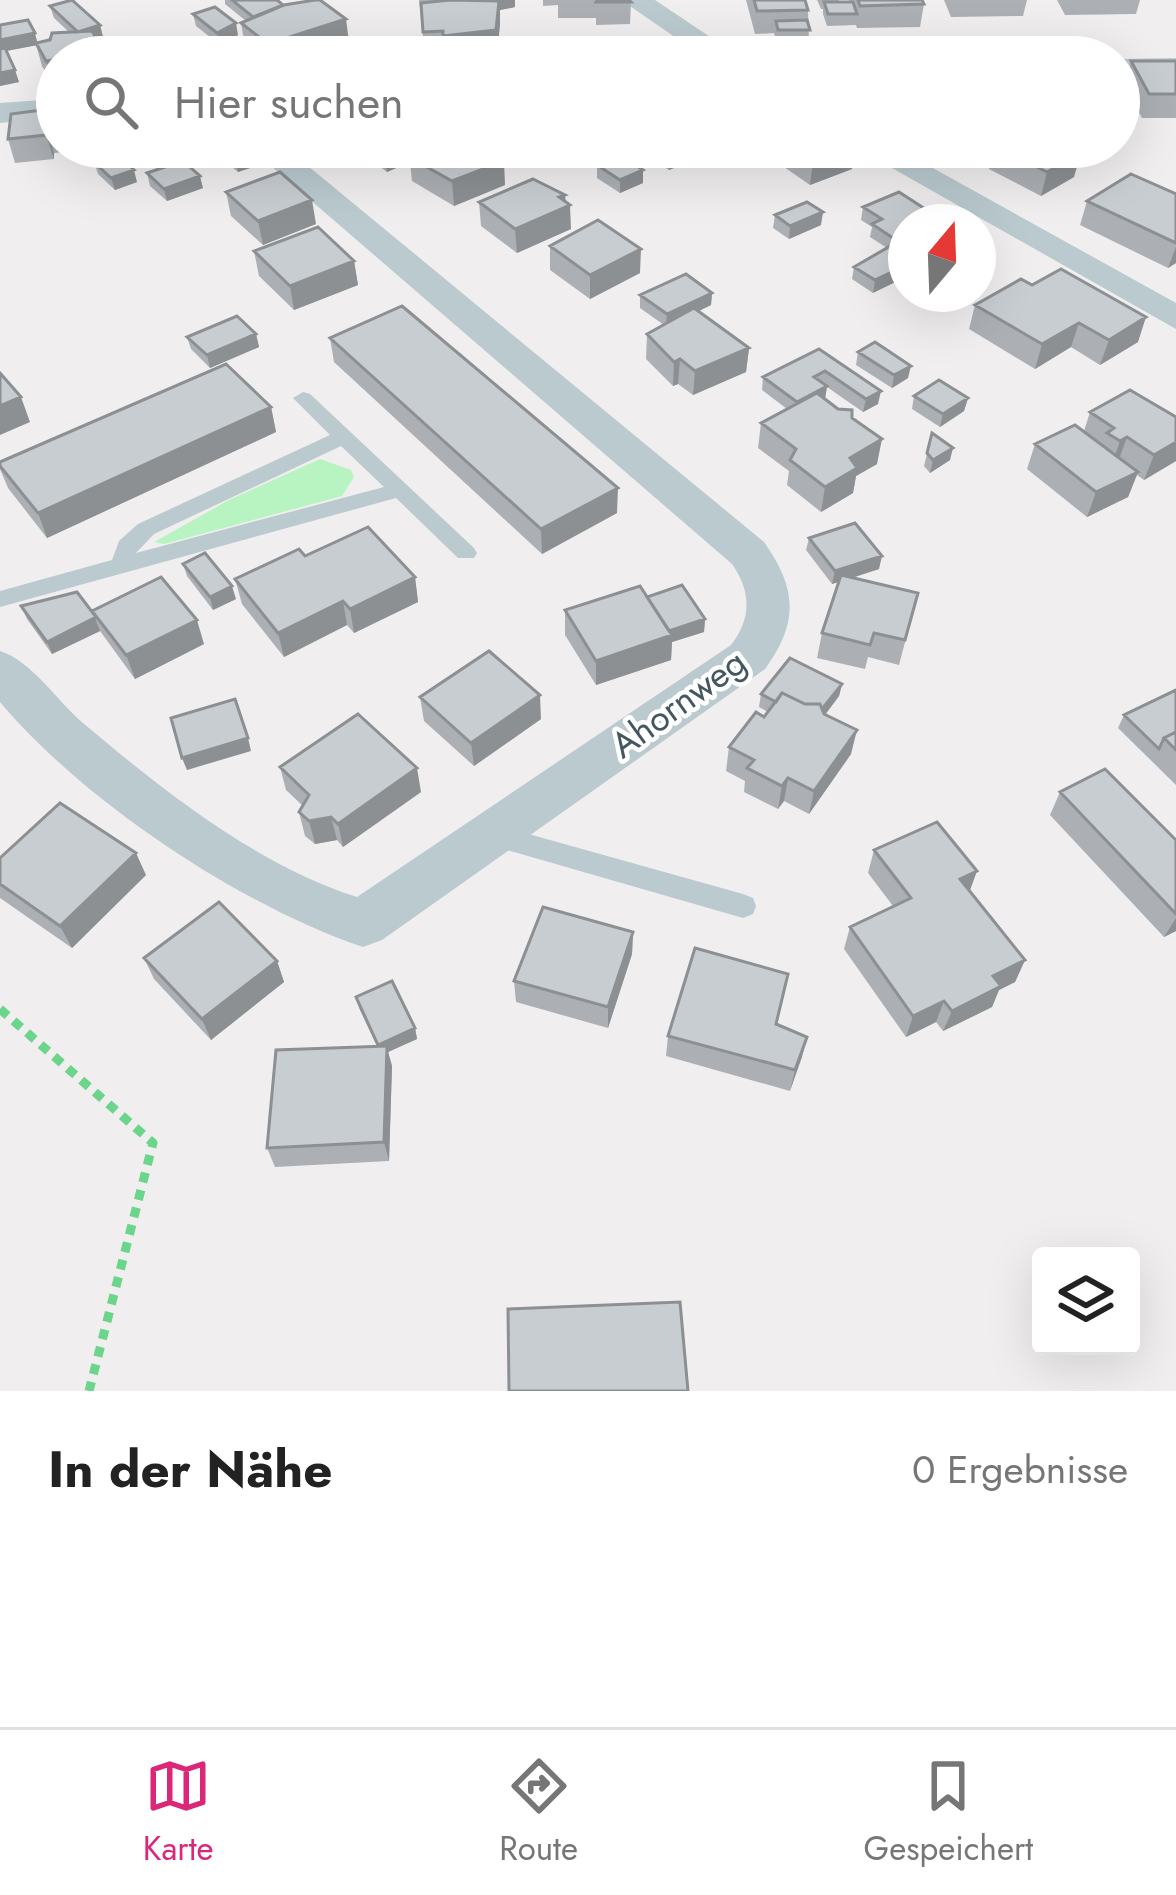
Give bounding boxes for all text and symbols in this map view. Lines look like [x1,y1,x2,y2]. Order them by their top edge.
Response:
search box [36,36,1140,168]
icon: search [78,69,144,135]
text: Hier suchen [174,70,404,135]
north arrow [888,204,996,312]
street label: Ahornweg [599,636,757,770]
map controls [1032,1247,1140,1355]
button: layers [1032,1247,1140,1355]
text: In der Nähe [48,1432,332,1506]
text: 0 Ergebnisse [912,1441,1128,1498]
tab: Karte [143,1753,214,1872]
tab: Route [499,1753,578,1872]
tab: Gespeichert [864,1753,1033,1872]

